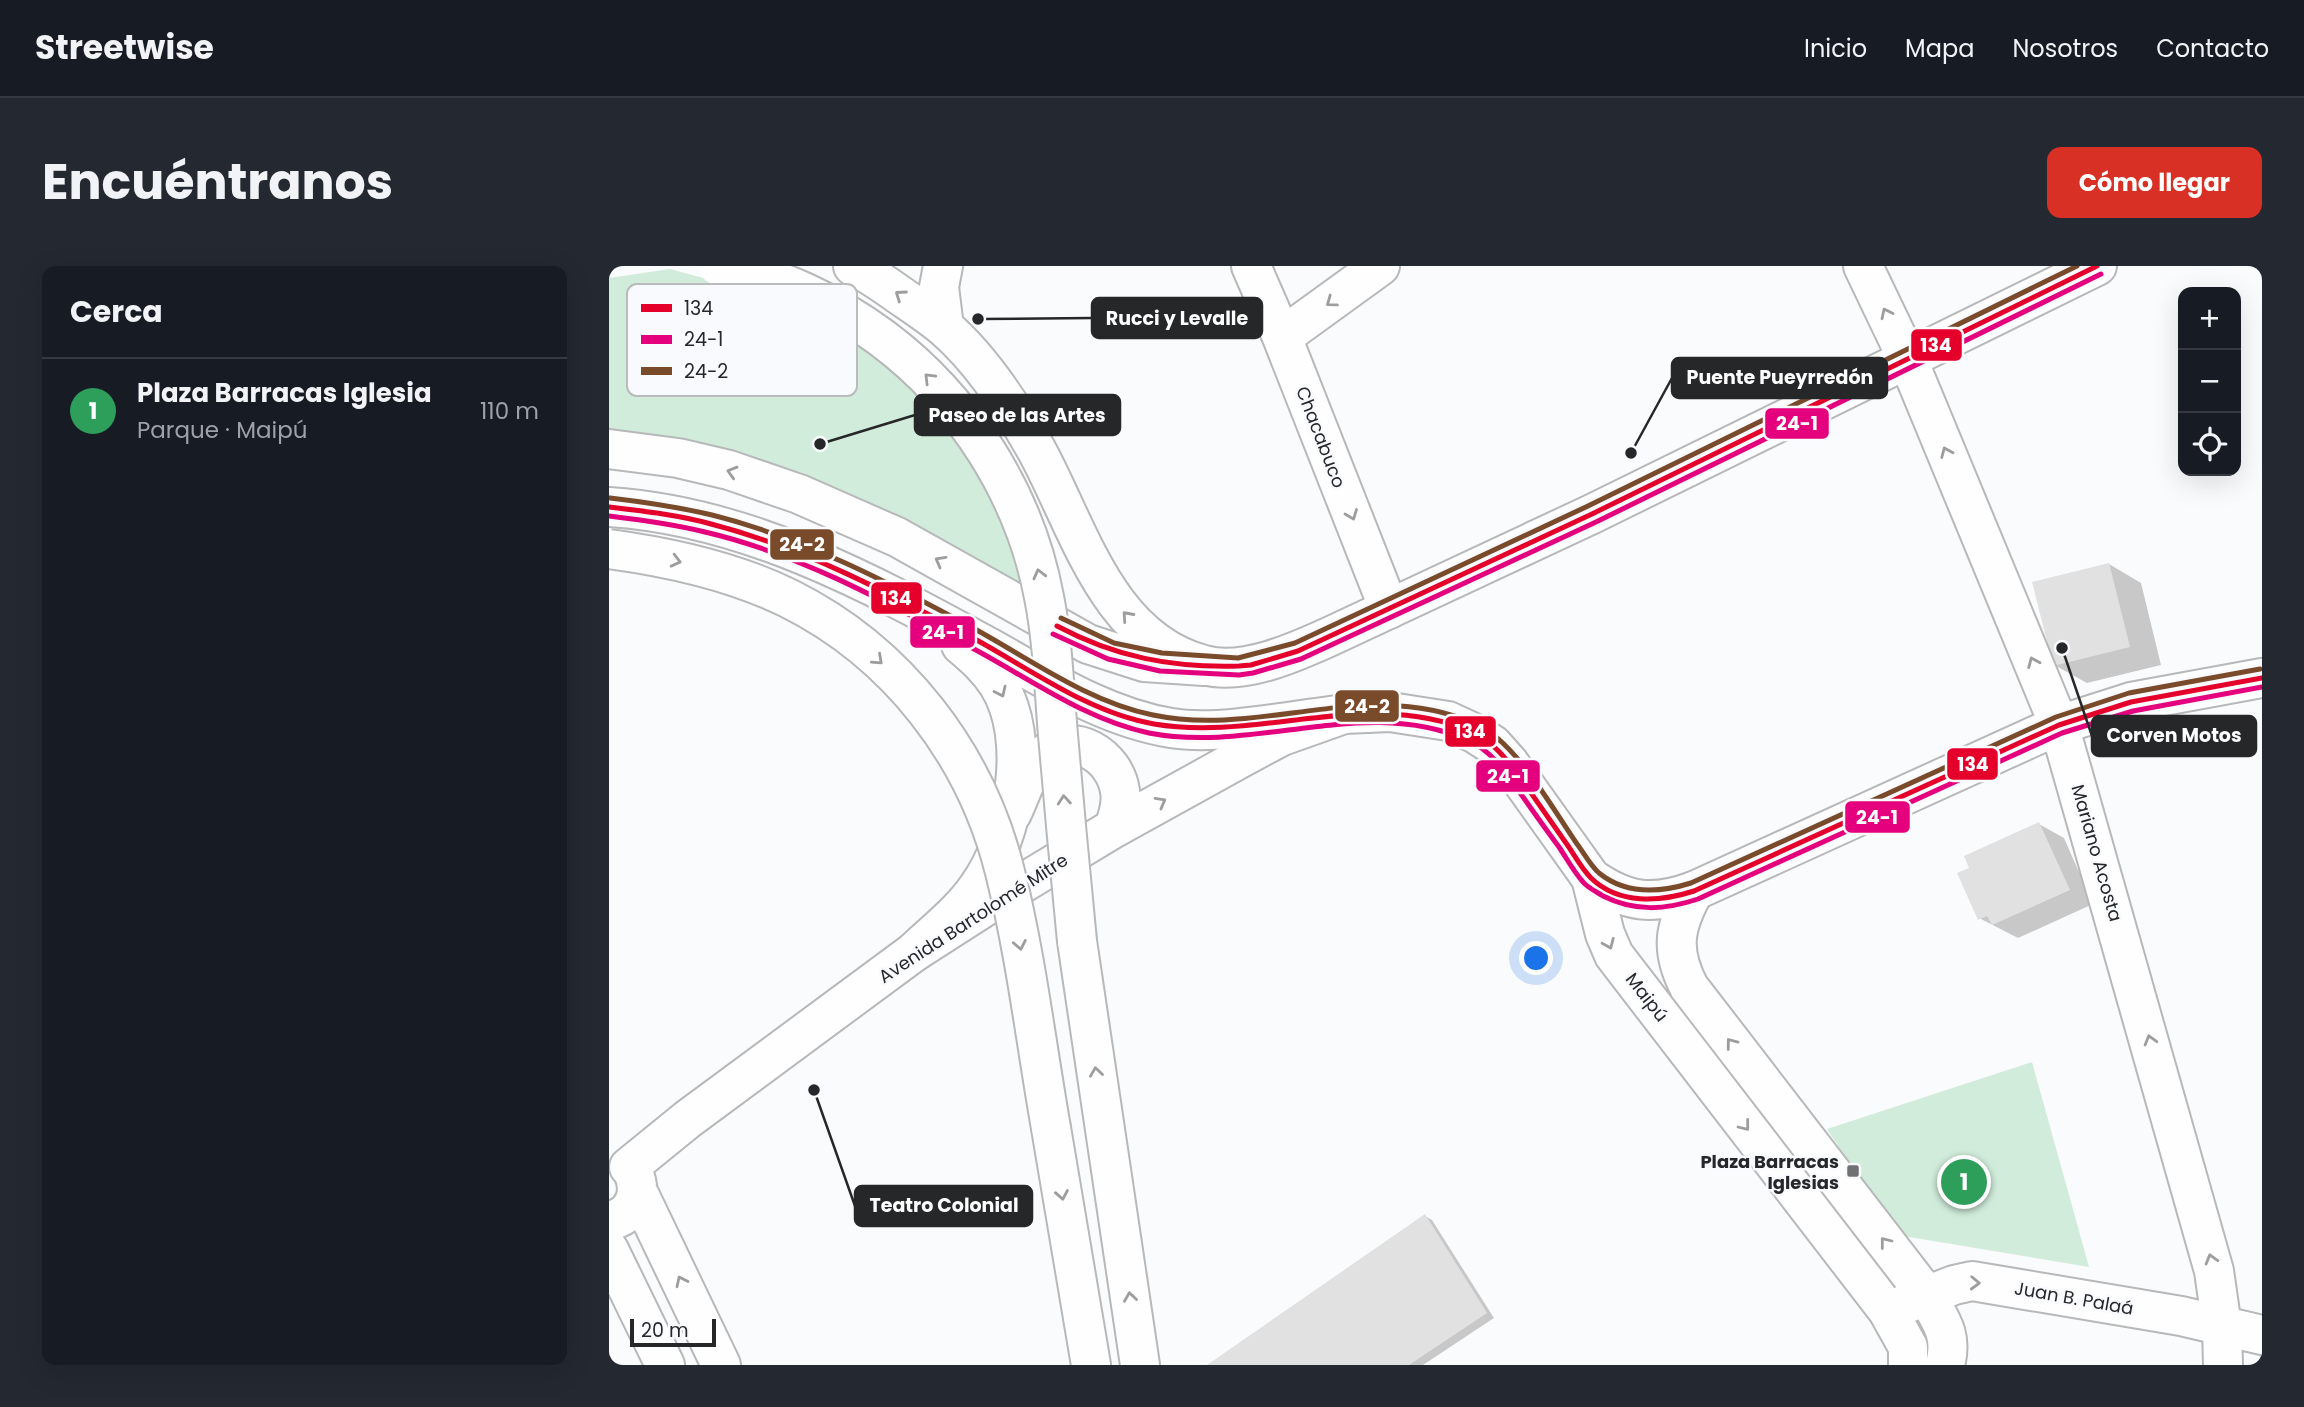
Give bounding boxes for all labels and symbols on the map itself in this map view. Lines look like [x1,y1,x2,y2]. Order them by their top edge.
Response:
legend [627,284,857,396]
one-way arrow [894,290,907,303]
one-way arrow [1326,293,1339,306]
text: 134 [684,295,713,322]
callout: Rucci y Levalle [1092,298,1262,338]
text: Rucci y Levalle [1106,305,1248,332]
one-way arrow [1880,308,1894,320]
text: 24-1 [684,326,723,353]
line badge: 134 [1910,328,1963,362]
text: 134 [1920,332,1952,359]
text: 24-2 [684,358,728,385]
callout: Puente Pueyrredón [1672,358,1887,398]
text: Puente Pueyrredón [1687,364,1873,391]
one-way arrow [924,373,937,386]
street label: Chacabuco [1290,383,1352,491]
callout: Paseo de las Artes [915,395,1120,435]
text: Paseo de las Artes [928,402,1106,429]
line badge: 24-1 [1764,407,1830,440]
text: 24-1 [1776,410,1818,437]
one-way arrow [1941,447,1955,459]
one-way arrow [726,465,738,480]
one-way arrow [1343,508,1357,520]
line badge: 24-2 [769,528,835,561]
text: 24-2 [779,531,825,558]
one-way arrow [670,553,682,568]
one-way arrow [935,556,947,569]
one-way arrow [1033,568,1047,580]
line badge: 134 [870,581,923,615]
text: 134 [880,585,912,612]
one-way arrow [1123,611,1136,624]
line badge: 24-1 [909,615,976,649]
text: 24-1 [922,619,964,646]
one-way arrow [870,651,883,664]
one-way arrow [2028,657,2042,669]
one-way arrow [993,685,1007,697]
line badge: 24-2 [1334,689,1400,723]
text: 24-2 [1344,693,1390,720]
line badge: 134 [1444,715,1497,748]
callout: Corven Motos [2092,716,2256,756]
text: 134 [1454,718,1486,745]
text: Corven Motos [2106,722,2242,749]
line badge: 134 [1946,747,1999,781]
text: 134 [1957,751,1989,778]
line badge: 24-1 [1475,759,1541,793]
text: 24-1 [1487,763,1529,790]
street label: Mariano Acosta [2065,782,2129,924]
one-way arrow [1057,794,1072,805]
one-way arrow [1154,797,1166,810]
line badge: 24-1 [1844,800,1911,834]
text: 24-1 [1856,804,1898,831]
street label: Avenida Bartolomé Mitre [873,847,1073,989]
one-way arrow [1601,937,1615,949]
one-way arrow [1011,939,1026,951]
your location [1519,941,1553,975]
street label: Maipú [1620,967,1674,1027]
one-way arrow [2143,1034,2158,1046]
one-way arrow [1727,1038,1739,1050]
one-way arrow [1089,1067,1104,1078]
one-way arrow [1737,1118,1750,1130]
place label: Plaza Barracas Iglesias [1700,1149,1839,1195]
pin: 1 [1941,1156,1987,1208]
marker: Plaza Barracas Iglesias [1845,1163,1861,1179]
callout: Teatro Colonial [855,1186,1032,1226]
one-way arrow [1054,1189,1069,1201]
text: Teatro Colonial [869,1192,1019,1219]
one-way arrow [1881,1237,1894,1250]
one-way arrow [2205,1253,2219,1265]
one-way arrow [1971,1275,1981,1291]
street label: Juan B. Palaá [2012,1275,2136,1321]
one-way arrow [676,1276,690,1288]
one-way arrow [1122,1292,1137,1303]
scale bar [630,1316,716,1348]

